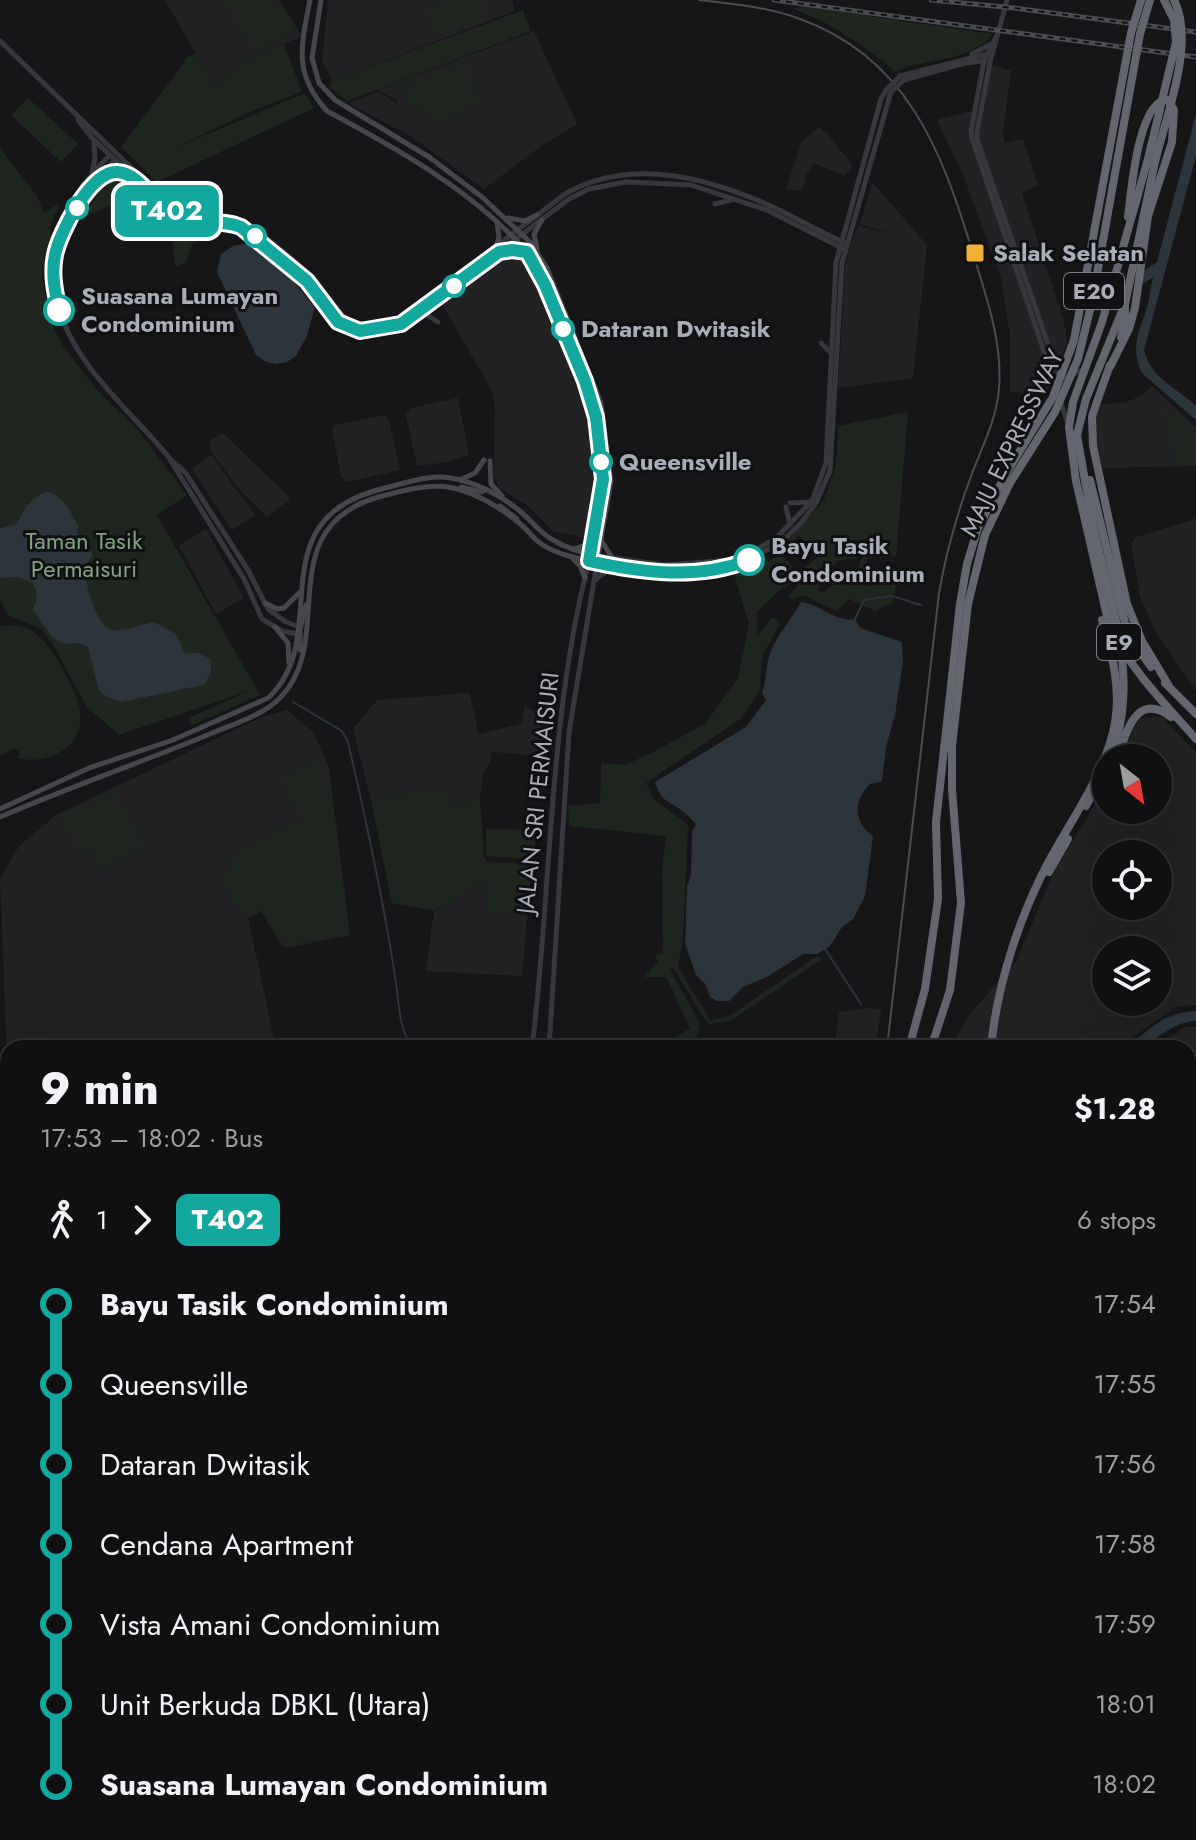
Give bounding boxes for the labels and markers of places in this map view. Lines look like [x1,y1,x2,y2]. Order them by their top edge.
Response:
unlabelled marker [66,197,88,219]
unlabelled marker [244,225,266,247]
place label: Salak Selatan [993,235,1144,270]
marker: Salak Selatan [964,242,986,264]
unlabelled marker [443,275,465,297]
place label: Suasana Lumayan Condominium [81,278,278,341]
marker: Suasana Lumayan Condominium [44,295,74,325]
place label: Dataran Dwitasik [581,311,771,346]
marker: Dataran Dwitasik [552,318,574,340]
place label: Queensville [619,444,752,479]
marker: Queensville [590,451,612,473]
place label: Bayu Tasik Condominium [771,528,925,591]
marker: Bayu Tasik Condominium [734,545,764,575]

